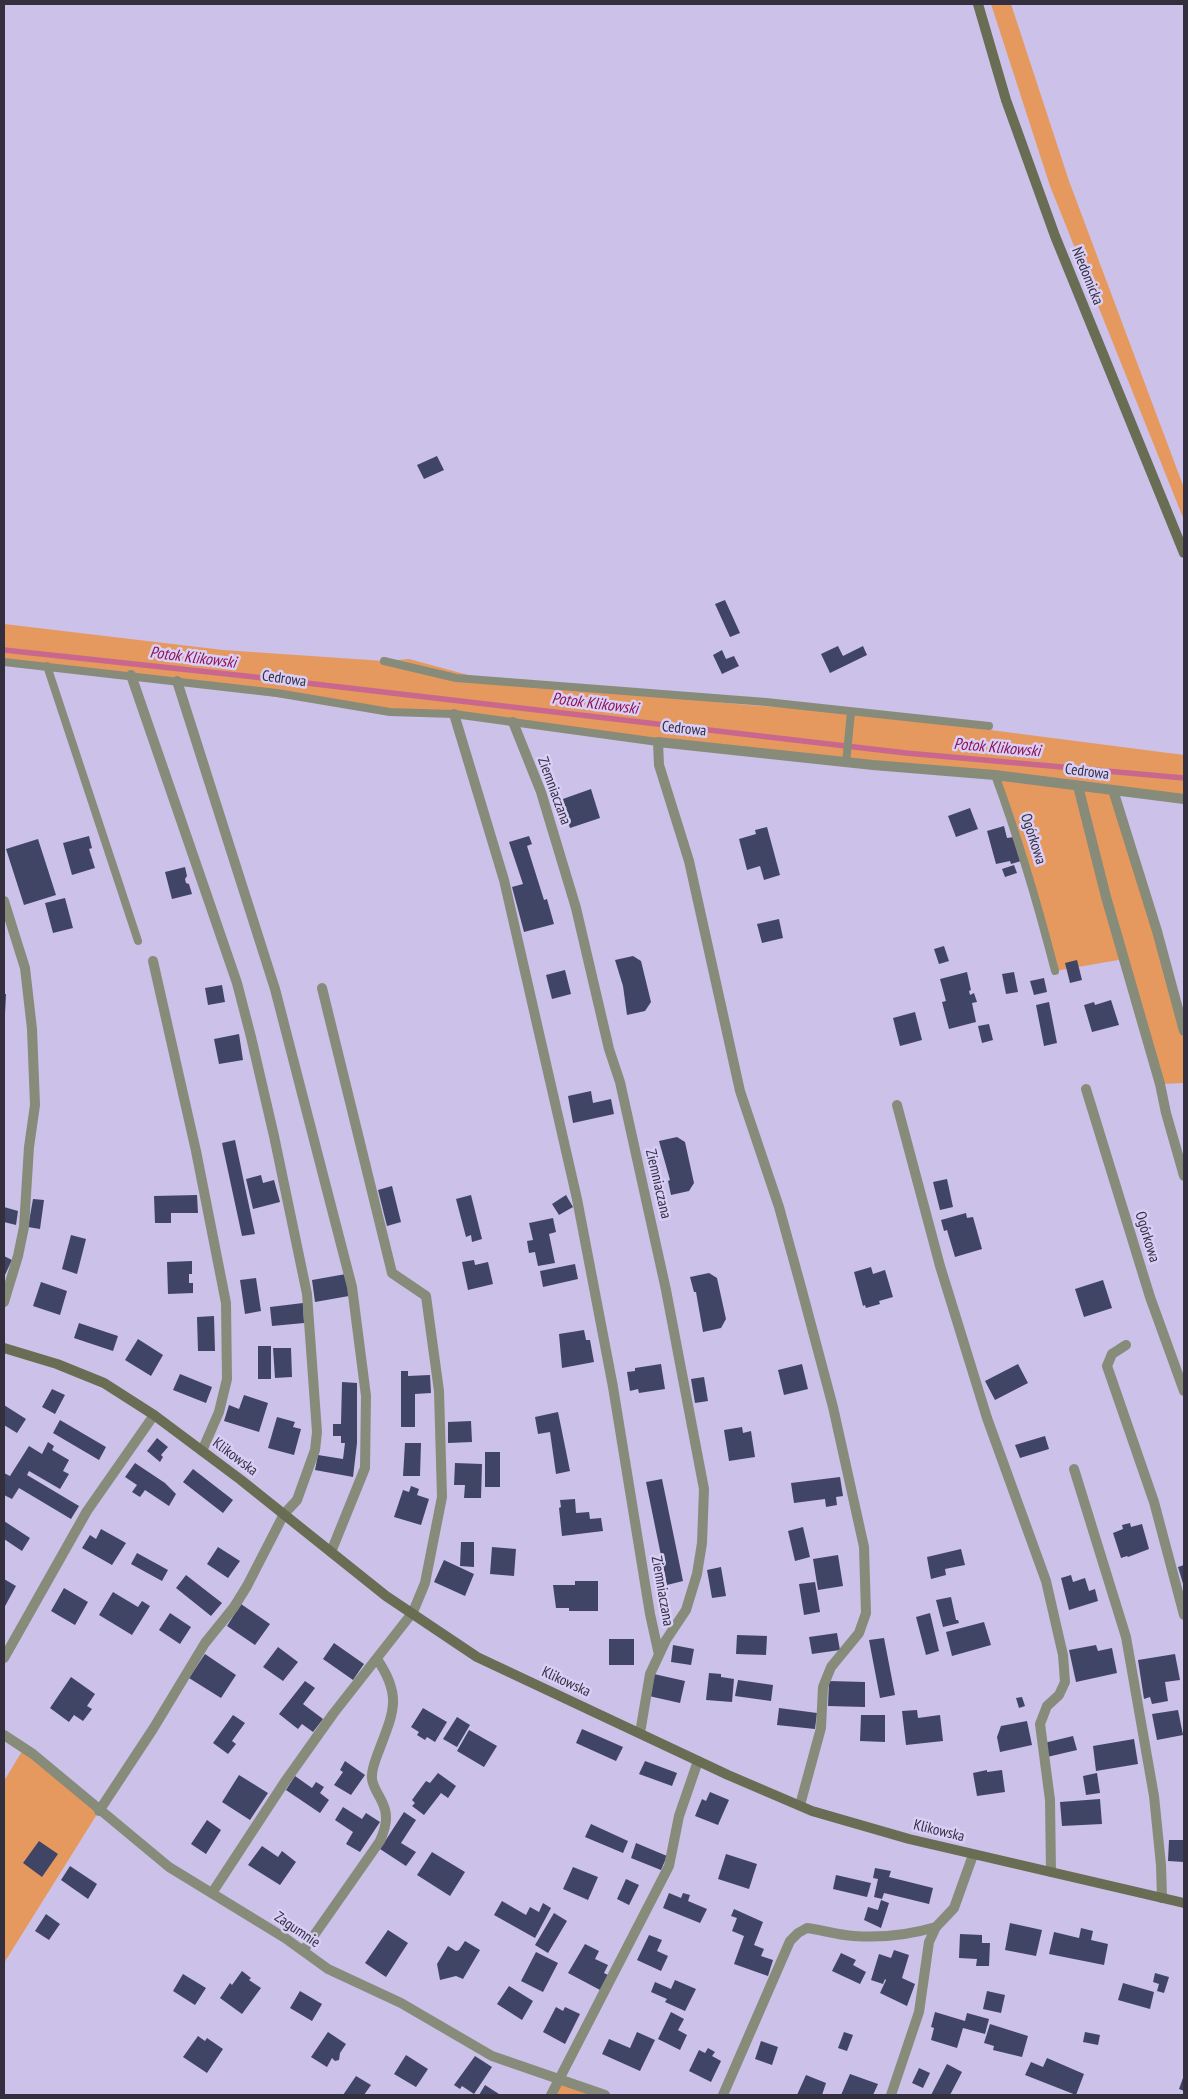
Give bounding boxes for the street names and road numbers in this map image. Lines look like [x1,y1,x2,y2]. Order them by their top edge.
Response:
street label: Niedomicka [1067,245,1107,307]
street label: Cedrowa [261,667,307,691]
street label: Cedrowa [661,718,707,740]
street label: Ziemniaczana [533,755,575,827]
street label: Cedrowa [1064,760,1110,784]
street label: Ogórkowa [1016,811,1050,867]
street label: Ziemniaczana [641,1147,675,1221]
street label: Ogórkowa [1131,1209,1163,1265]
street label: Klikowska [209,1434,261,1480]
street label: Ziemniaczana [647,1555,677,1627]
street label: Klikowska [539,1663,593,1701]
street label: Klikowska [912,1816,966,1846]
street label: Zagumnie [271,1908,323,1952]

